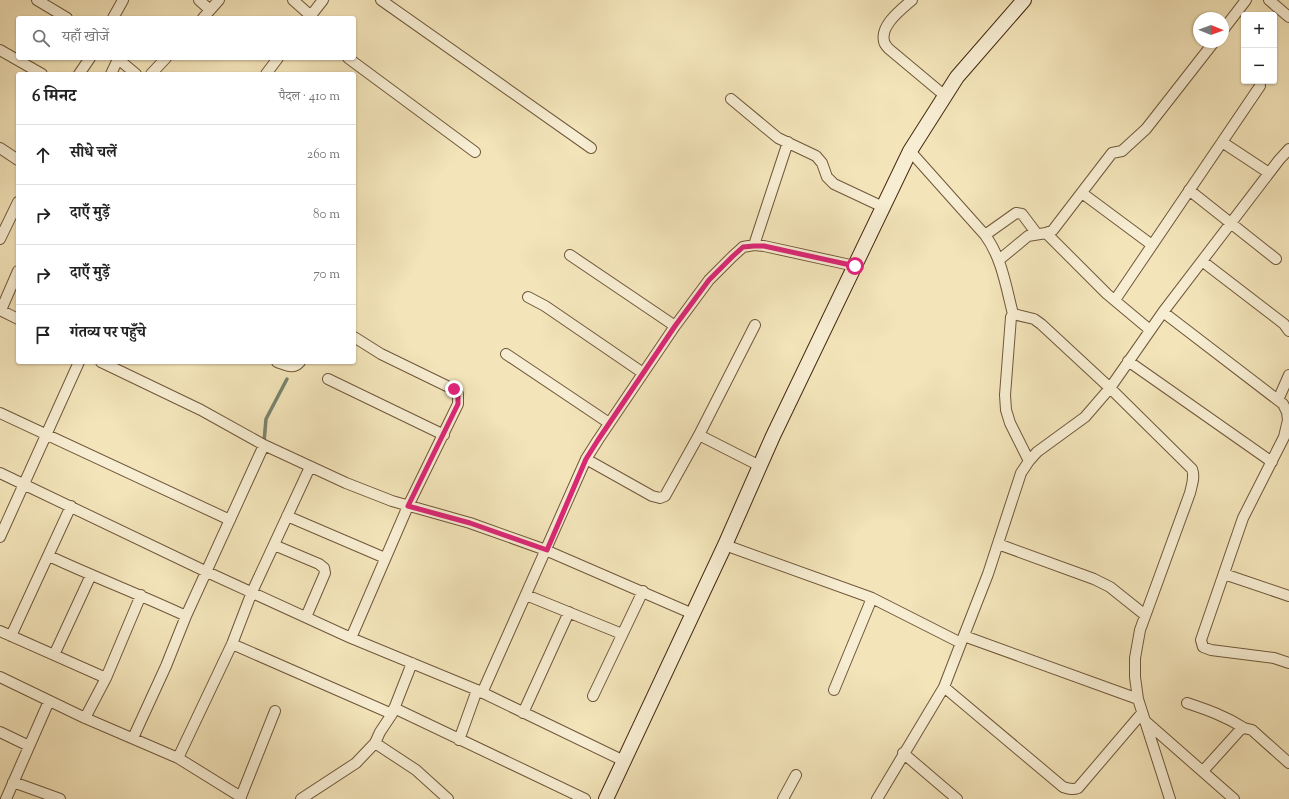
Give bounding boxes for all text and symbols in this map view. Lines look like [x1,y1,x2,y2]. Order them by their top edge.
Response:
north arrow [1193,12,1229,48]
map controls [1241,12,1277,84]
button: + [1241,12,1277,48]
search box [16,16,356,60]
icon: search [30,27,52,49]
text: यहाँ खोजें [62,27,109,48]
button: − [1241,48,1277,84]
text: 6 मिनट [32,85,76,109]
text: पैदल · 410 m [279,88,340,106]
text: सीधे चलें [70,143,117,164]
icon: ahead [32,144,54,166]
text: 260 m [307,146,340,164]
text: दाएँ मुड़ें [70,203,110,224]
icon: right [32,204,54,226]
text: 80 m [313,206,340,224]
route start [846,257,864,275]
text: दाएँ मुड़ें [70,263,110,284]
icon: right [32,264,54,286]
text: 70 m [313,266,340,284]
text: गंतव्य पर पहुँचे [70,323,146,344]
icon: arrive [32,324,54,346]
route end [445,380,463,398]

